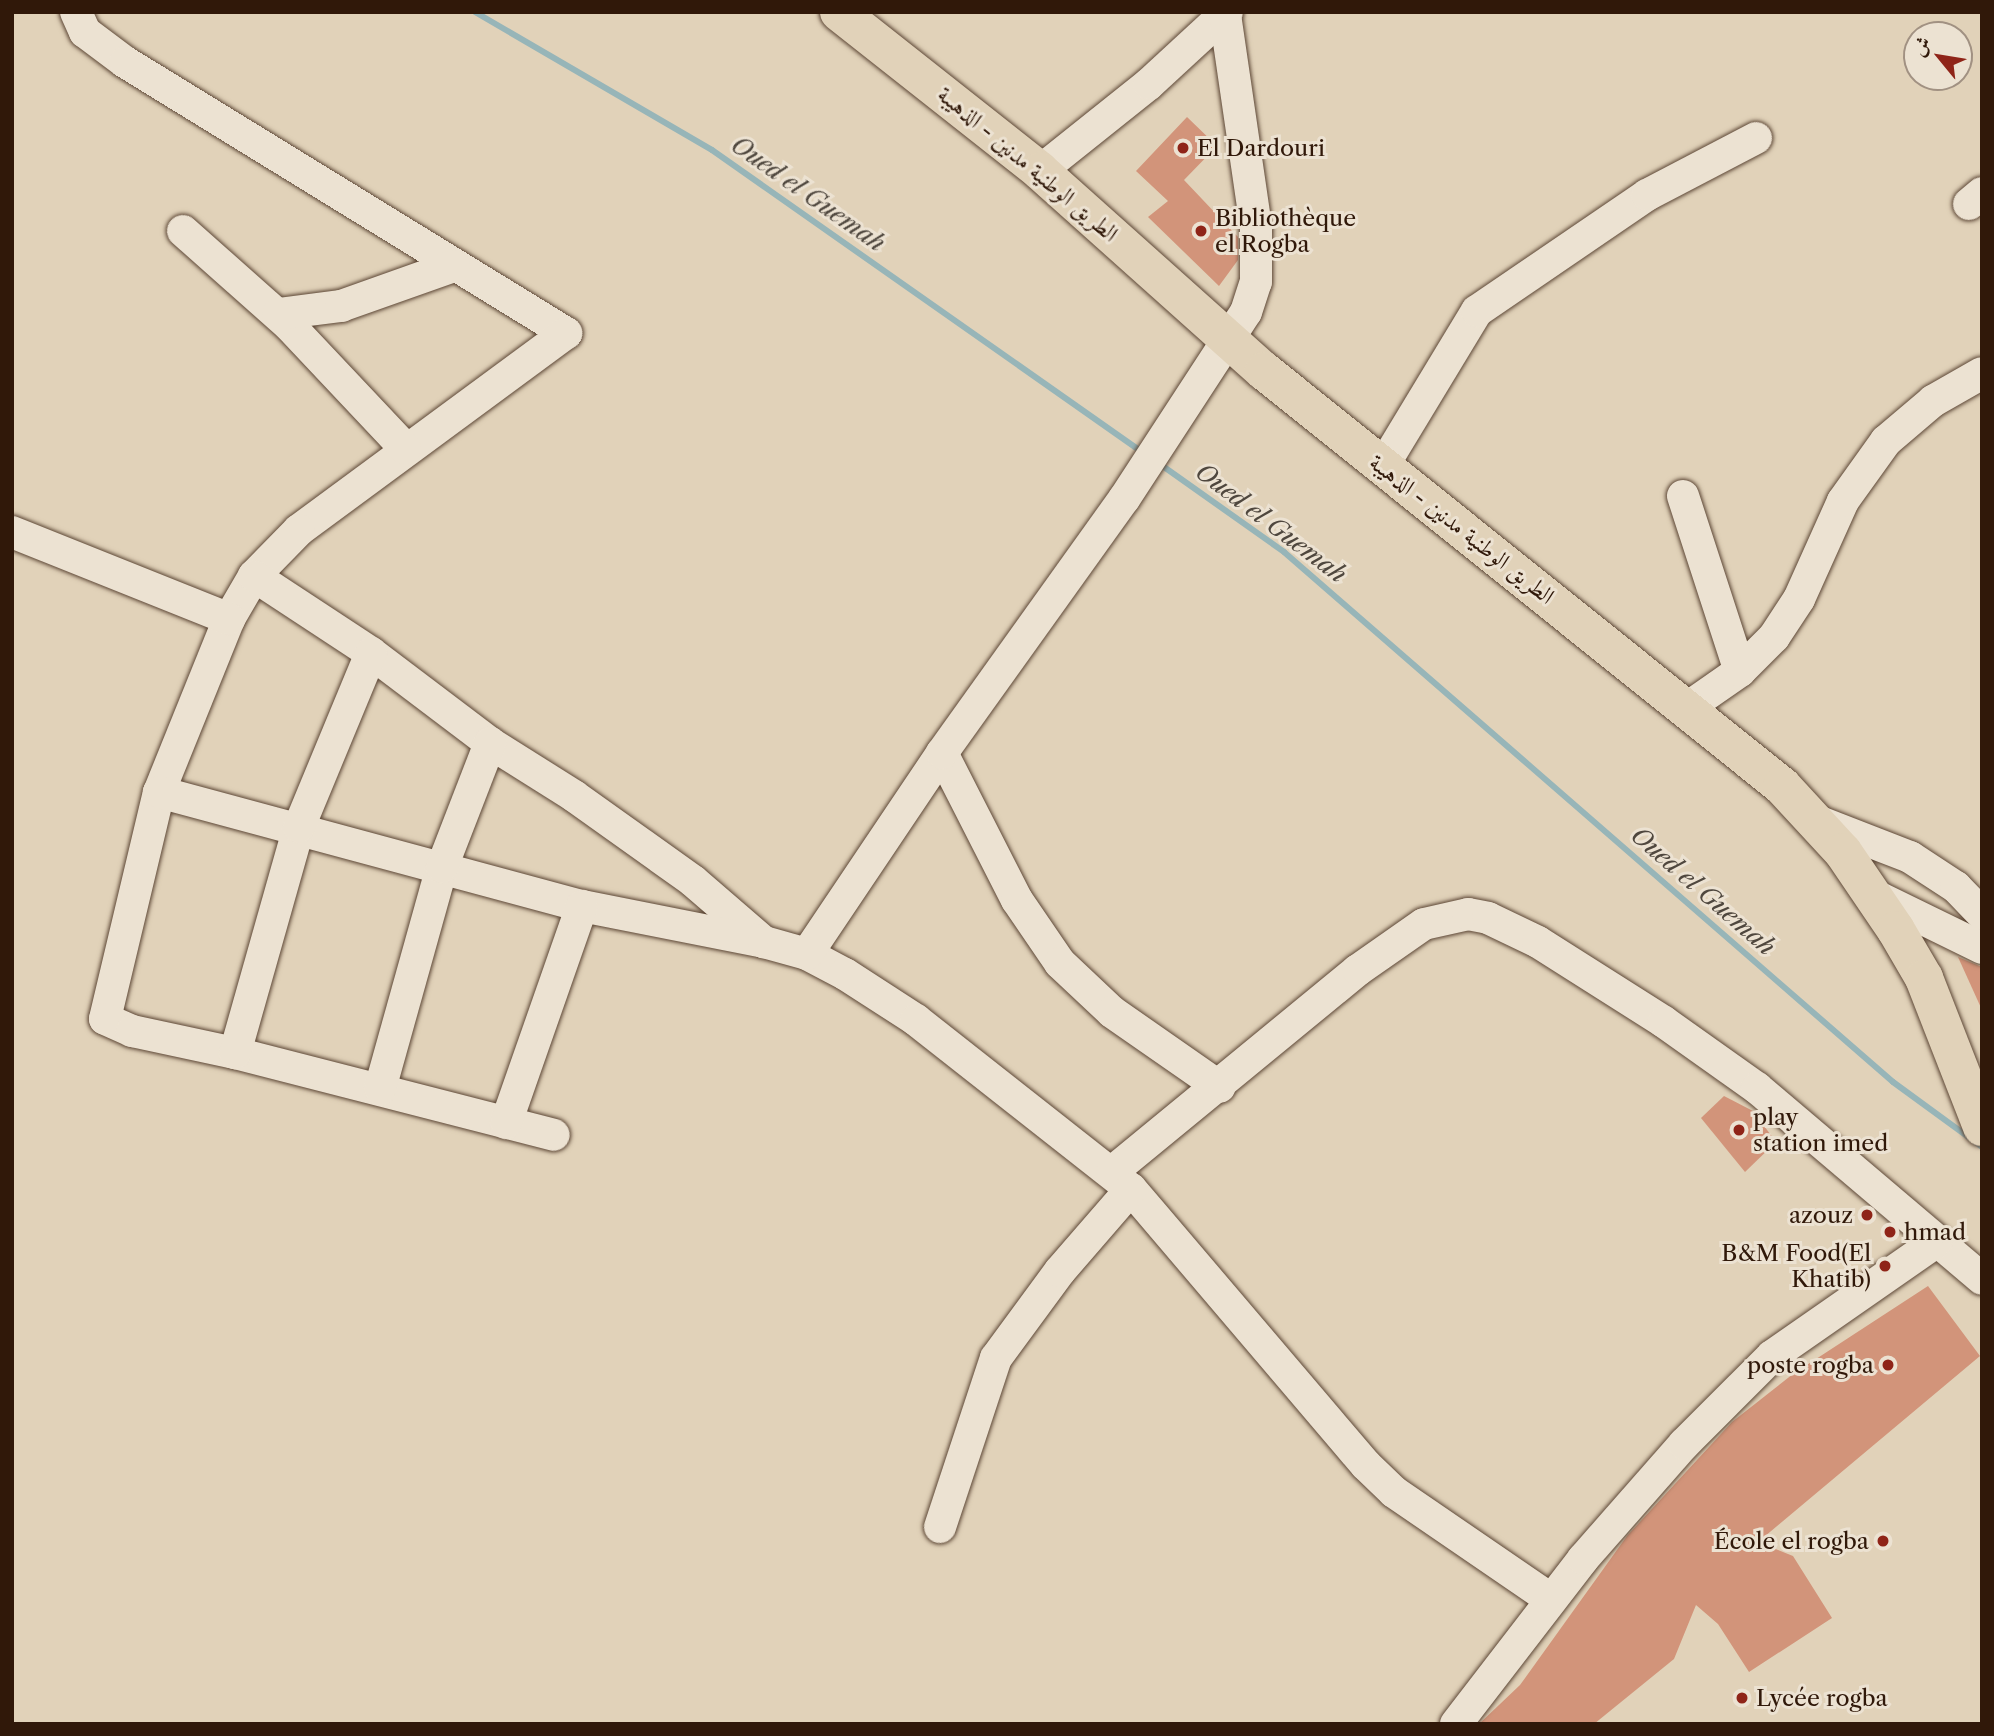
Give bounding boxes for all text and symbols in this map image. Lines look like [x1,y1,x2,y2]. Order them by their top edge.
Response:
north arrow [1903,21,1973,91]
text: ش [1906,32,1936,60]
street label: الطريق الوطنية مدنين - الذهيبة [932,80,1124,248]
water label: Oued el Guemah [726,130,890,258]
place label: El Dardouri [1197,134,1325,162]
marker: El Dardouri [1175,140,1191,156]
place label: Bibliothèque el Rogba [1215,204,1356,258]
marker: Bibliothèque el Rogba [1193,223,1209,239]
street label: الطريق الوطنية مدنين - الذهيبة [1364,448,1560,610]
water label: Oued el Guemah [1190,457,1352,589]
water label: Oued el Guemah [1625,821,1781,961]
place label: play station imed [1753,1103,1888,1157]
marker: play station imed [1731,1122,1747,1138]
place label: azouz [1789,1201,1853,1229]
marker: azouz [1859,1207,1875,1223]
place label: hmad [1904,1218,1966,1246]
marker: hmad [1882,1224,1898,1240]
place label: B&M Food(El Khatib) [1721,1239,1871,1293]
marker: B&M Food(El Khatib) [1877,1258,1893,1274]
place label: poste rogba [1747,1351,1874,1379]
marker: poste rogba [1880,1357,1896,1373]
place label: École el rogba [1714,1527,1869,1555]
marker: École el rogba [1875,1533,1891,1549]
place label: Lycée rogba [1756,1684,1888,1712]
marker: Lycée rogba [1734,1690,1750,1706]

